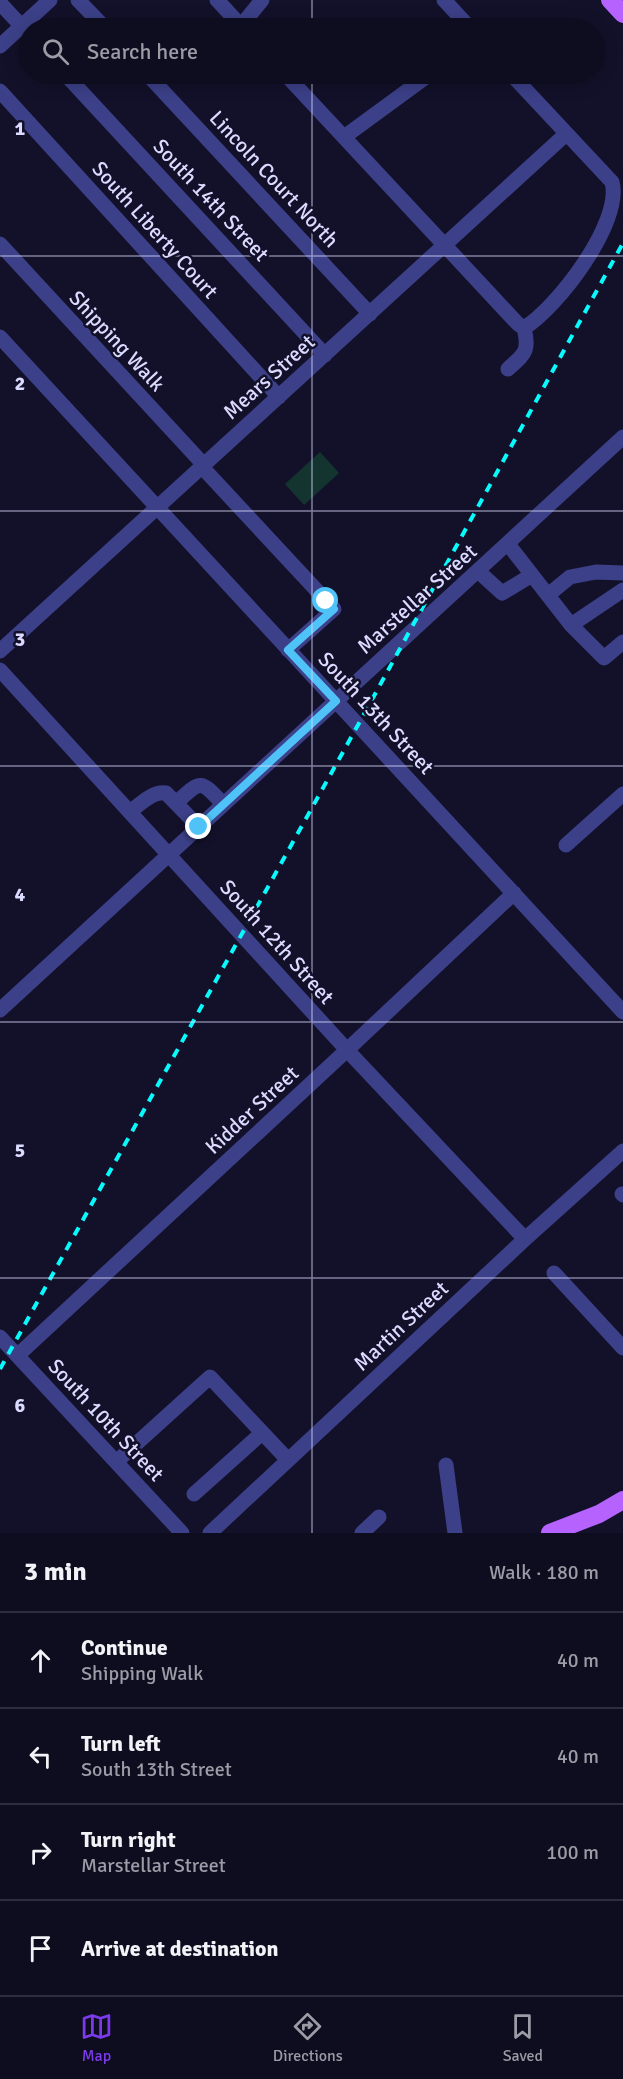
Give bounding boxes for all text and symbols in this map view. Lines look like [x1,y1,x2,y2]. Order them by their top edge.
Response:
search box [18,18,605,84]
icon: search [39,35,72,68]
text: Search here [87,38,198,65]
street label: Lincoln Court North [204,105,344,253]
text: 1 [15,116,26,141]
street label: South 14th Street [148,133,274,267]
street label: South Liberty Court [87,156,223,304]
street label: Shipping Walk [64,285,171,397]
street label: Mears Street [218,329,320,425]
text: 2 [15,371,25,396]
street label: Marstellar Street [352,538,482,660]
route start [312,587,338,613]
text: 3 [15,627,25,652]
street label: South 13th Street [313,646,439,780]
route end [185,813,211,839]
street label: South 12th Street [214,874,340,1010]
text: 4 [15,882,26,907]
street label: Kidder Street [200,1060,304,1160]
text: 5 [15,1138,25,1163]
street label: Martin Street [348,1276,454,1376]
street label: South 10th Street [43,1353,169,1487]
text: 6 [15,1393,26,1418]
text: 3 min [24,1556,87,1588]
text: Walk · 180 m [489,1560,599,1585]
text: Continue [81,1634,168,1661]
icon: ahead [24,1644,57,1677]
text: 40 m [557,1648,599,1673]
text: Shipping Walk [81,1661,203,1686]
text: Turn left [81,1730,161,1757]
icon: left [24,1740,57,1773]
text: 40 m [557,1744,599,1769]
text: South 13th Street [81,1757,232,1782]
text: Turn right [81,1826,176,1853]
icon: right [24,1836,57,1869]
text: 100 m [546,1840,599,1865]
text: Marstellar Street [81,1853,226,1878]
icon: arrive [24,1932,57,1965]
text: Arrive at destination [81,1935,278,1962]
tab: Map [80,2010,113,2066]
tab: Directions [273,2010,343,2066]
tab: Saved [503,2010,543,2066]

